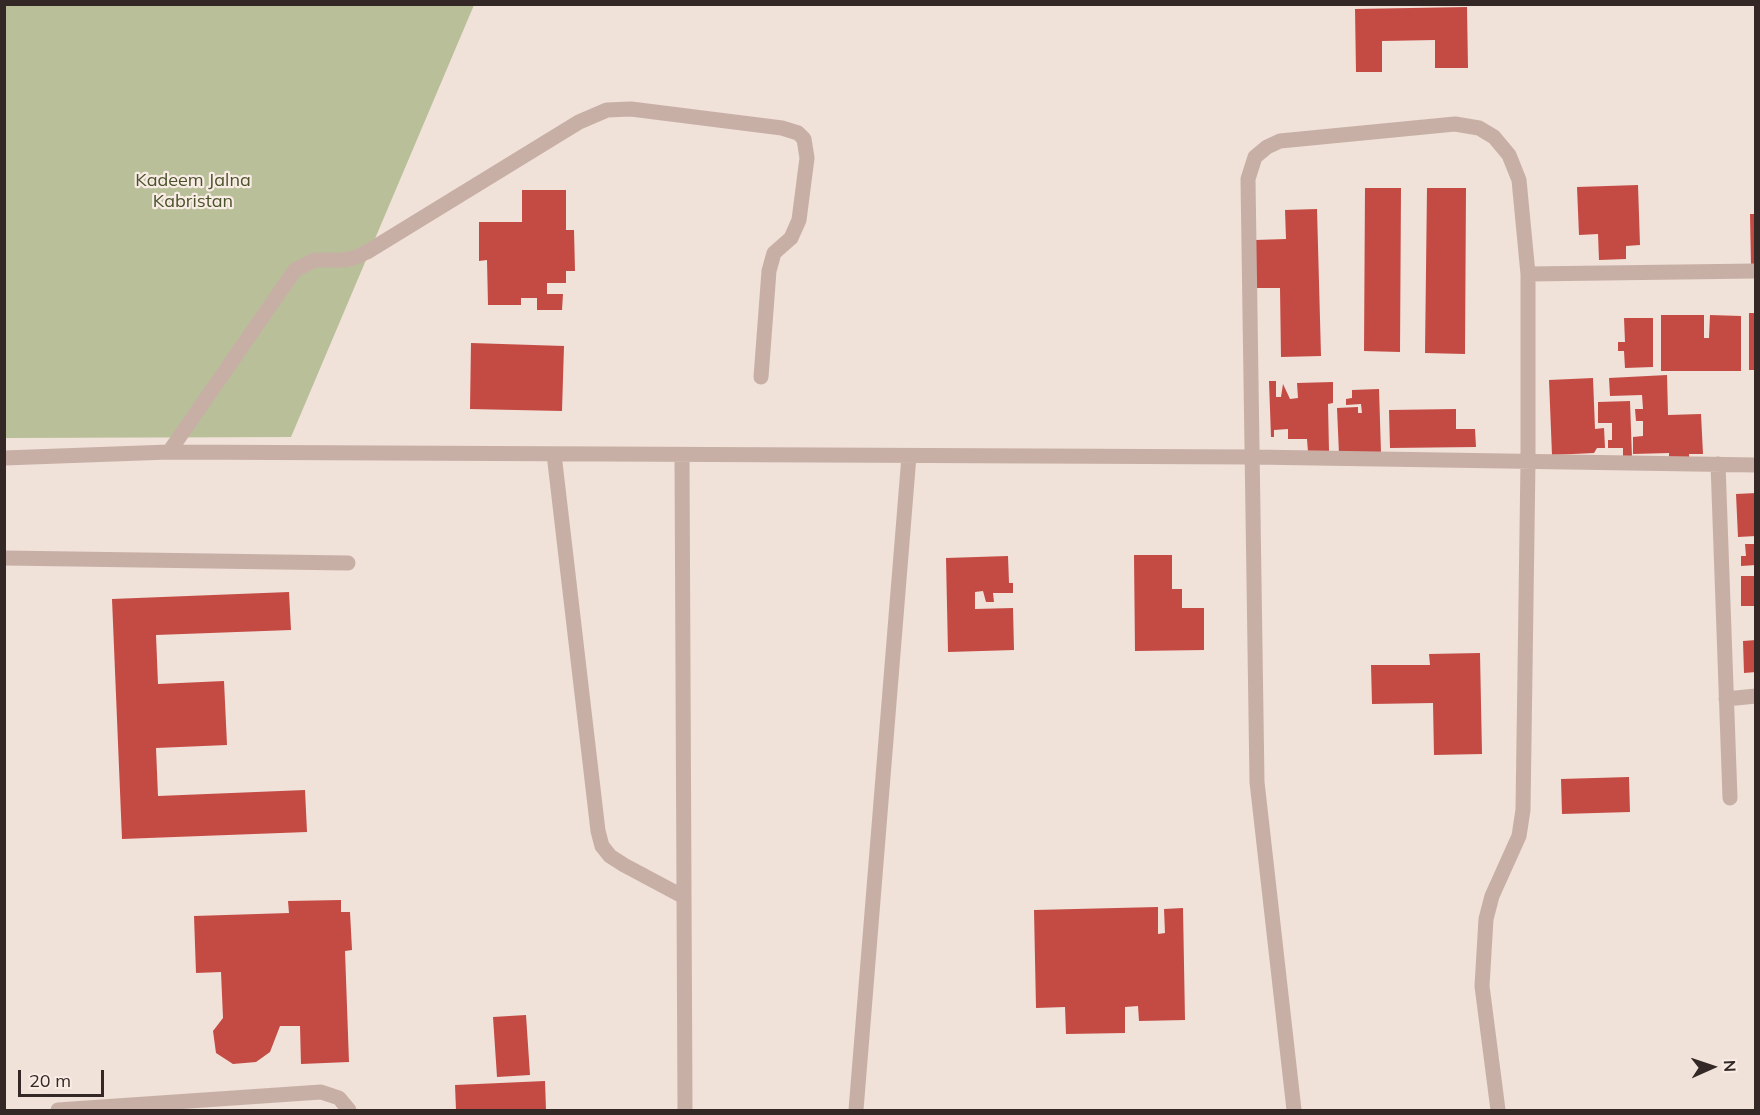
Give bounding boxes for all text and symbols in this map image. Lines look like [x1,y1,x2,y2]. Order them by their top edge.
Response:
park label: Kadeem Jalna Kabristan [135,170,251,213]
north arrow [1682,1037,1742,1097]
scale bar [21,1058,106,1096]
text: N [1720,1059,1740,1073]
text: 20 m [29,1069,71,1092]

